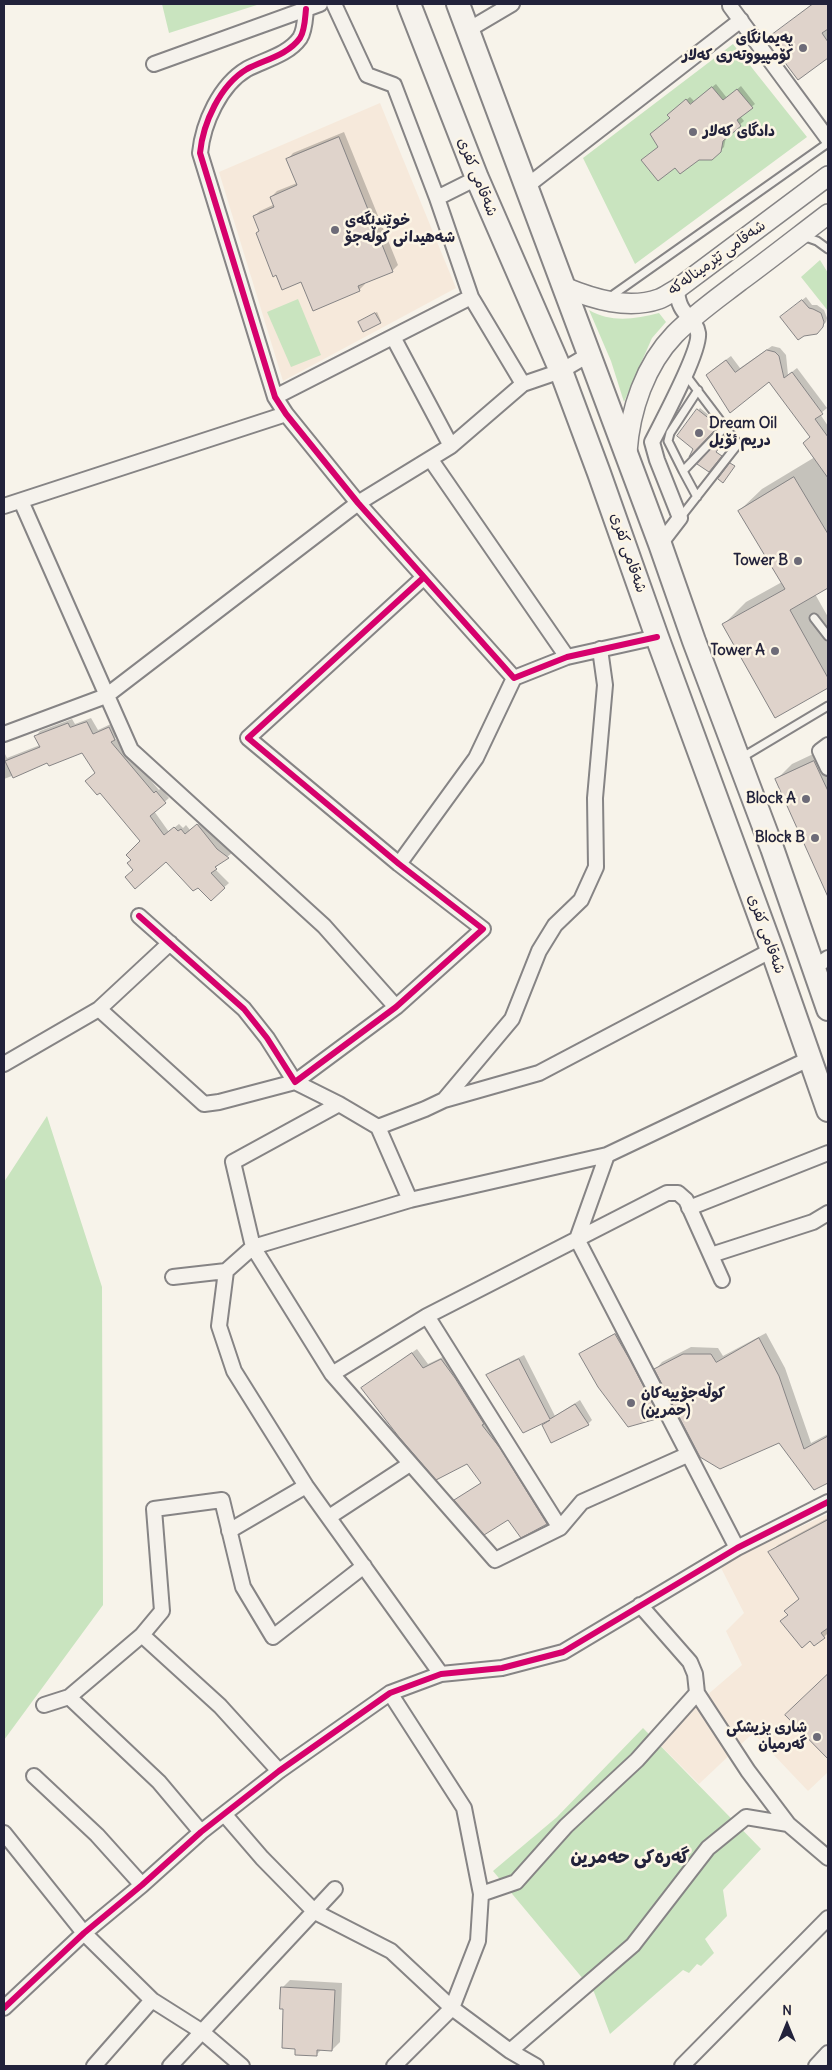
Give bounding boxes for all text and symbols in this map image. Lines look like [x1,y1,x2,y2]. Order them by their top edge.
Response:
place label: پەیمانگای کۆمپیووتەری کەلار [682,30,793,65]
marker: پەیمانگای کۆمپیووتەری کەلار [797,42,809,54]
place label: دادگای کەلار [703,123,775,141]
marker: دادگای کەلار [687,126,699,138]
street label: شەقامی کفری [453,135,501,219]
place label: خوێندنگەی شەهیدانی کوڵەجۆ [345,212,455,247]
street label: شەقامی تێرمینالەکە [665,217,769,299]
marker: خوێندنگەی شەهیدانی کوڵەجۆ [329,224,341,236]
place label: Dream Oil دریم ئۆیل [709,415,777,450]
marker: Dream Oil دریم ئۆیل [693,427,705,439]
street label: شەقامی کفری [606,511,650,595]
place label: Tower B [733,552,788,570]
marker: Tower B [792,555,804,567]
place label: Tower A [711,642,765,660]
marker: Tower A [769,645,781,657]
place label: Block A [746,790,796,808]
marker: Block A [800,793,812,805]
place label: Block B [755,829,805,847]
marker: Block B [809,832,821,844]
street label: شەقامی کفری [743,892,789,976]
place label: کوڵەجۆییەکان (حمرین) [641,1385,725,1420]
marker: کوڵەجۆییەکان (حمرین) [625,1397,637,1409]
place label: شاری پزیشکی گەرمیان [726,1719,807,1754]
marker: شاری پزیشکی گەرمیان [811,1731,823,1743]
district label: گەرەکی حەمرین [570,1847,690,1869]
north arrow [762,2000,812,2050]
text: N [782,2001,792,2019]

